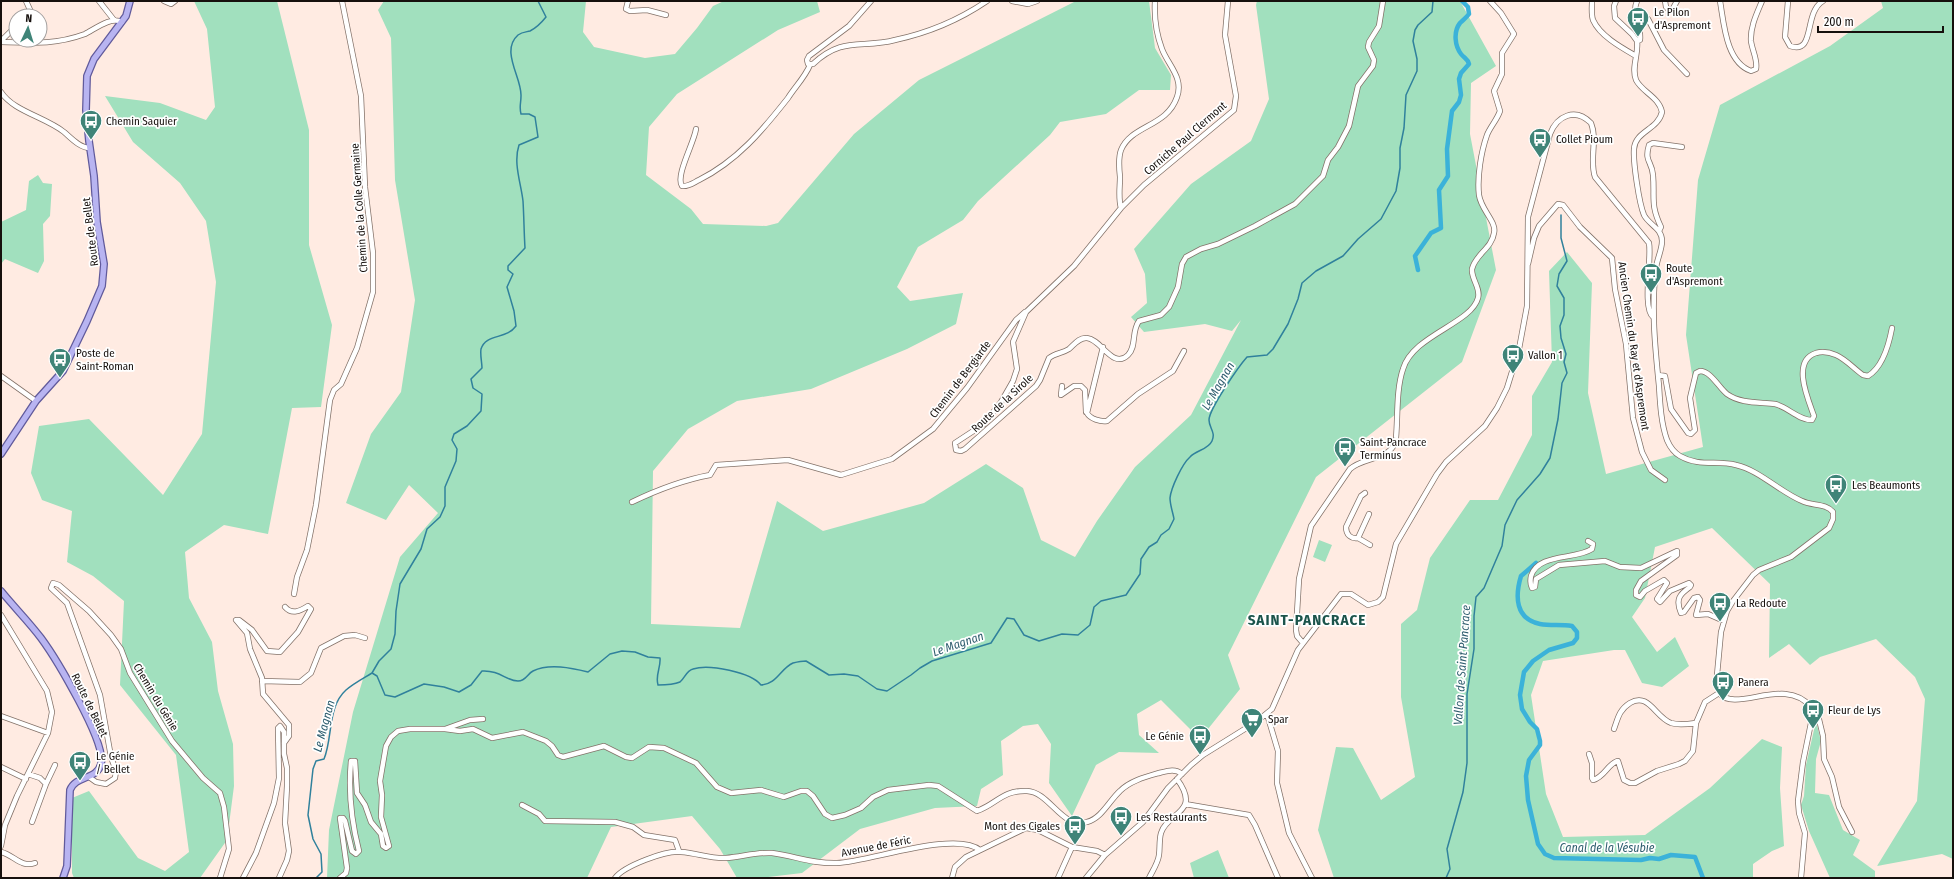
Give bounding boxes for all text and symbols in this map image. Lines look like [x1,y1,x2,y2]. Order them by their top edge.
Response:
bus stop icon: Le Pilon d'Aspremont [1625,5,1651,38]
place label: Le Pilon d'Aspremont [1654,6,1711,32]
north arrow [8,8,48,48]
scale bar [1818,8,1943,34]
text: N [25,12,32,25]
text: 200 m [1824,15,1854,29]
street label: Corniche Paul Clermont [1141,99,1230,178]
bus stop icon: Chemin Saquier [78,108,104,141]
place label: Chemin Saquier [106,115,177,128]
bus stop icon: Collet Pioum [1527,126,1553,159]
place label: Collet Pioum [1556,133,1613,146]
street label: Chemin de la Colle Germaine [349,143,370,273]
street label: Route de Bellet [80,197,101,267]
street label: Ancien Chemin du Ray et d'Aspremont [1615,261,1652,432]
bus stop icon: Route d'Aspremont [1638,261,1664,294]
place label: Route d'Aspremont [1666,262,1723,288]
street label: Chemin de Bergiarde [927,338,994,421]
bus stop icon: Vallon 1 [1500,342,1526,375]
bus stop icon: Poste de Saint-Roman [47,346,73,379]
place label: Poste de Saint-Roman [76,347,134,373]
place label: Vallon 1 [1528,349,1563,362]
water label: Le Magnan [1199,359,1237,413]
street label: Route de la Sirole [969,372,1036,435]
bus stop icon: Saint-Pancrace Terminus [1332,435,1358,468]
place label: Saint-Pancrace Terminus [1360,436,1427,462]
bus stop icon: Les Beaumonts [1823,472,1849,505]
place label: Les Beaumonts [1852,479,1920,492]
bus stop icon: La Redoute [1707,590,1733,623]
place label: La Redoute [1736,597,1786,610]
water label: Vallon de Saint Pancrace [1451,604,1473,726]
district label: SAINT-PANCRACE [1248,611,1366,629]
water label: Le Magnan [931,629,985,659]
street label: Chemin du Génie [130,661,181,733]
bus stop icon: Panera [1710,669,1736,702]
street label: Route de Bellet [69,671,111,739]
place label: Panera [1738,676,1769,689]
bus stop icon: Fleur de Lys [1800,697,1826,730]
water label: Le Magnan [310,698,338,754]
place label: Fleur de Lys [1828,704,1881,717]
supermarket icon: Spar [1239,706,1265,739]
place label: Spar [1268,713,1289,726]
bus stop icon: Le Génie [1187,723,1213,756]
place label: Le Génie [1146,730,1184,743]
bus stop icon: Le Génie / Bellet [67,749,93,782]
place label: Le Génie / Bellet [96,750,134,776]
bus stop icon: Les Restaurants [1108,804,1134,837]
place label: Les Restaurants [1136,811,1207,824]
bus stop icon: Mont des Cigales [1062,813,1088,846]
place label: Mont des Cigales [984,820,1060,833]
street label: Avenue de Féric [840,833,912,860]
water label: Canal de la Vésubie [1559,841,1655,855]

